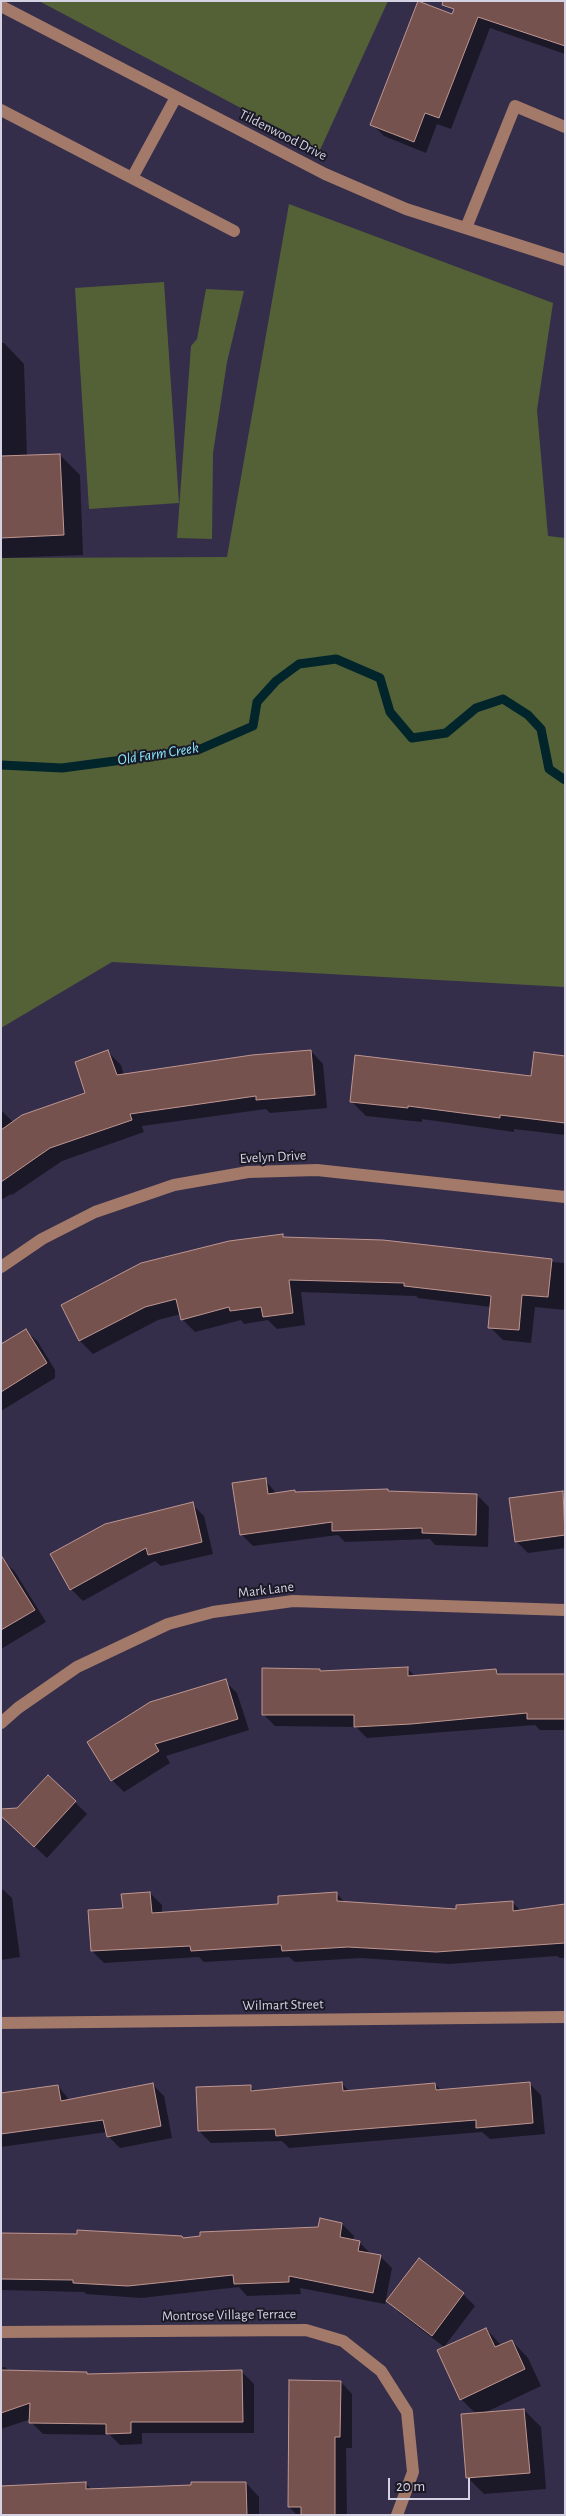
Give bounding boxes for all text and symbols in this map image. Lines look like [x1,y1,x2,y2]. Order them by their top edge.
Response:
street label: Tildenwood Drive [236,106,330,164]
water label: Old Farm Creek [116,739,200,769]
street label: Evelyn Drive [239,1147,307,1167]
street label: Mark Lane [237,1578,295,1602]
street label: Wilmart Street [242,1996,324,2014]
street label: Montrose Village Terrace [162,2305,296,2325]
scale bar [391,2468,474,2500]
text: 20 m [396,2479,425,2494]

